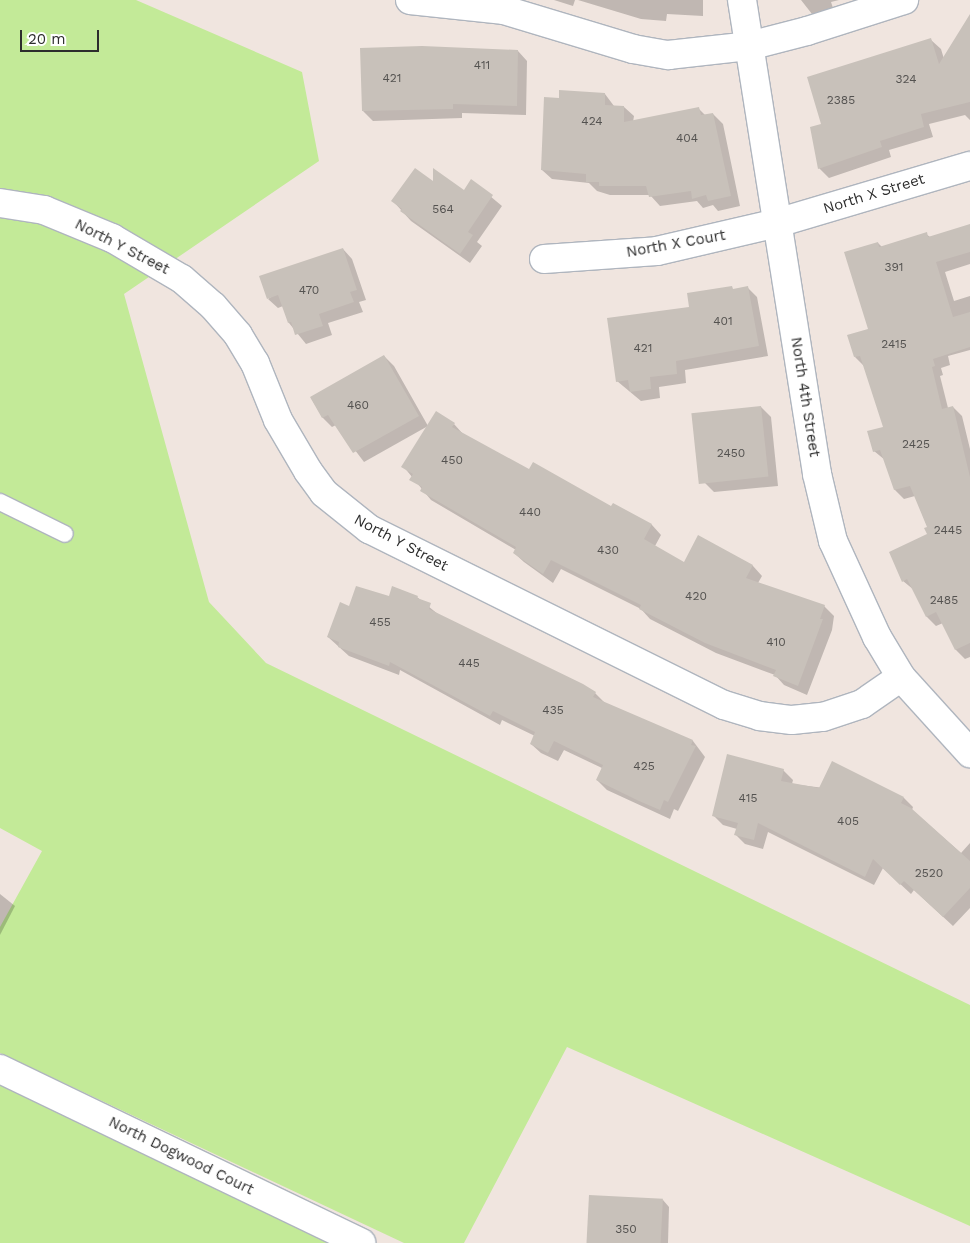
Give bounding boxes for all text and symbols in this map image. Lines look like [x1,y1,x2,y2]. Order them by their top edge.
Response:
scale bar [22,20,101,52]
text: 20 m [28,30,66,48]
house number: 411 [474,59,490,73]
house number: 421 [382,72,402,86]
house number: 324 [896,73,916,87]
house number: 2385 [827,94,855,108]
house number: 424 [581,115,603,129]
house number: 404 [676,132,698,146]
street label: North X Street [821,170,927,218]
house number: 564 [432,203,454,217]
street label: North Y Street [71,215,173,279]
street label: North X Court [625,226,727,262]
house number: 391 [884,261,904,275]
house number: 470 [299,284,319,298]
house number: 401 [713,315,733,329]
street label: North 4th Street [787,336,823,458]
house number: 2415 [881,338,907,352]
house number: 421 [633,342,653,356]
house number: 460 [347,399,369,413]
house number: 2425 [902,438,930,452]
house number: 2450 [717,447,745,461]
house number: 450 [441,454,463,468]
house number: 440 [519,506,541,520]
street label: North Y Street [350,510,452,576]
house number: 2445 [934,524,962,538]
house number: 430 [597,544,619,558]
house number: 420 [685,590,707,604]
house number: 2485 [930,594,958,608]
house number: 455 [369,616,391,630]
house number: 410 [766,636,786,650]
house number: 445 [458,657,480,671]
house number: 435 [542,704,564,718]
house number: 425 [633,760,655,774]
house number: 415 [739,792,757,806]
house number: 405 [837,815,859,829]
house number: 2520 [915,867,943,881]
street label: North Dogwood Court [106,1113,256,1199]
house number: 350 [615,1223,637,1237]

